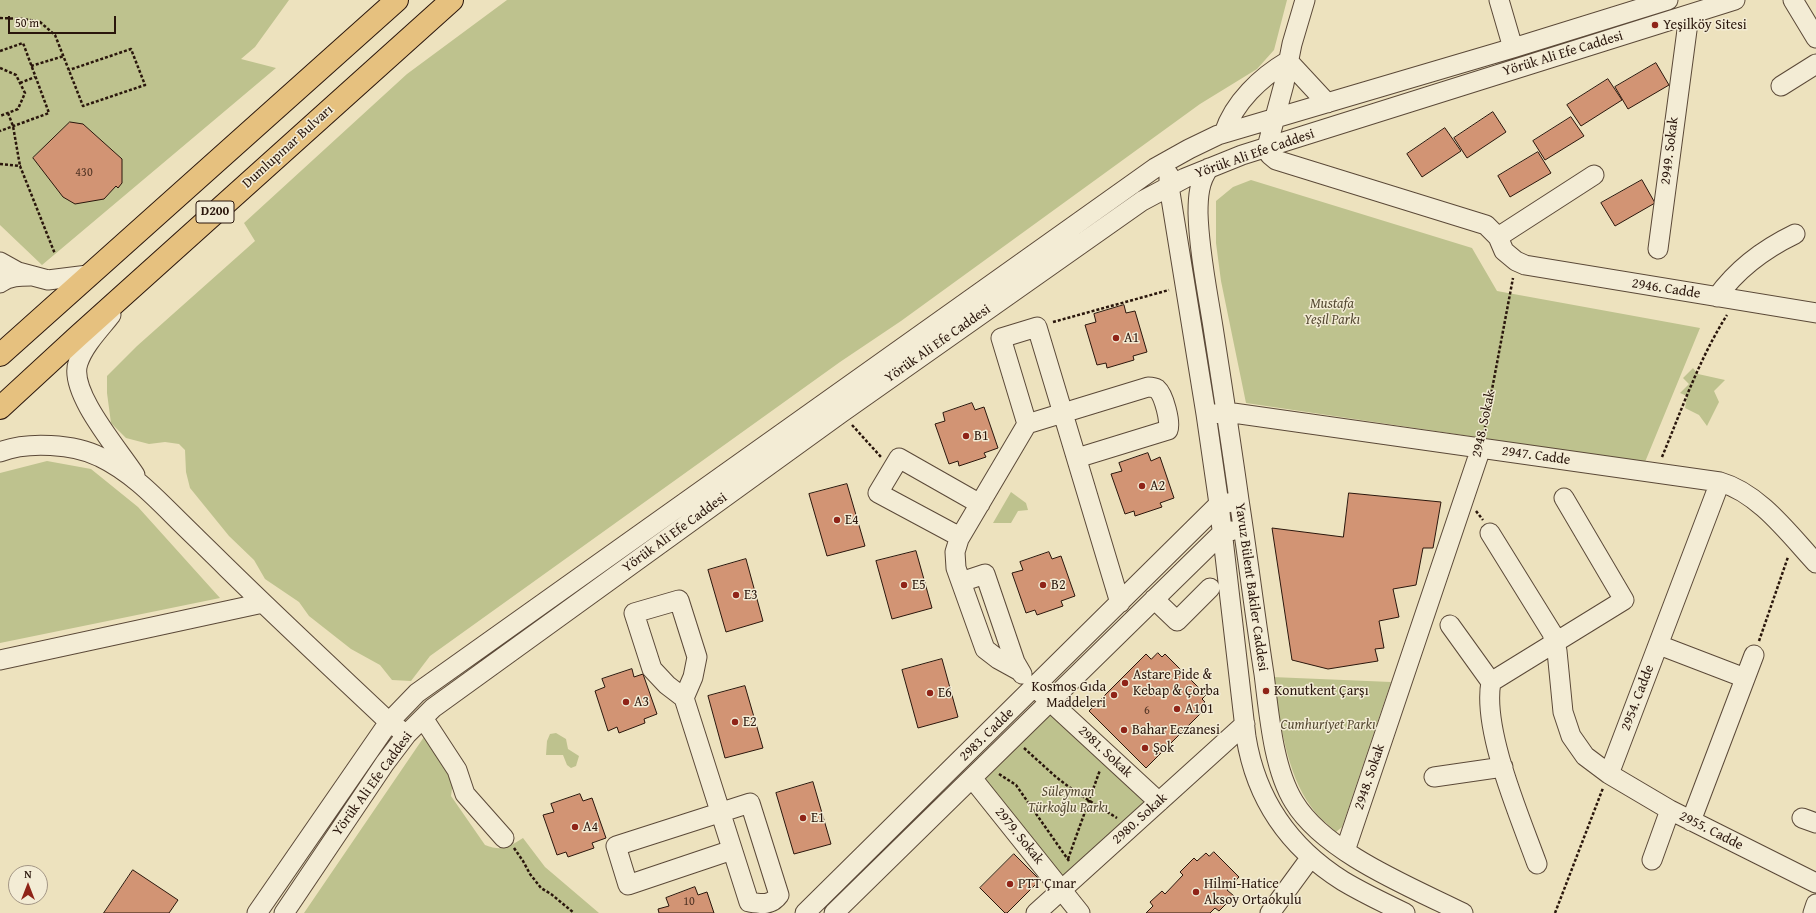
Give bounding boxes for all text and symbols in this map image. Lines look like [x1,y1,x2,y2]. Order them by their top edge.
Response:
scale bar [10,8,118,34]
text: 50 m [15,14,39,31]
place label: Yeşilköy Sitesi [1663,17,1747,33]
marker: Yeşilköy Sitesi [1650,20,1660,30]
street label: Yörük Ali Efe Caddesi [1501,28,1625,80]
street label: Dumlupınar Bulvarı [239,102,337,192]
street label: 2949. Sokak [1658,116,1682,186]
street label: Yörük Ali Efe Caddesi [1193,126,1317,182]
house number: 430 [75,166,93,180]
road number: D200 [196,201,234,223]
street label: 2946. Cadde [1631,275,1701,303]
park label: Mustafa Yeşil Parkı [1304,296,1360,328]
street label: Yörük Ali Efe Caddesi [882,301,994,387]
place label: A1 [1124,330,1139,346]
marker: A1 [1111,333,1121,343]
street label: 2948. Sokak [1469,389,1499,459]
place label: B1 [974,428,989,444]
marker: B1 [961,431,971,441]
street label: 2947. Cadde [1501,443,1571,469]
place label: A2 [1150,478,1165,494]
marker: A2 [1137,481,1147,491]
street label: Yörük Ali Efe Caddesi [620,489,730,577]
street label: Yavuz Bülent Bakiler Caddesi [1231,502,1271,672]
place label: E4 [845,512,859,528]
marker: E4 [832,515,842,525]
place label: E5 [912,577,926,593]
place label: B2 [1051,577,1066,593]
marker: E5 [899,580,909,590]
marker: B2 [1038,580,1048,590]
place label: E3 [744,587,758,603]
marker: E3 [731,590,741,600]
street label: 2954. Cadde [1618,663,1658,733]
place label: Astare Pide & Kebap & Çorba [1133,667,1219,700]
marker: Astare Pide & Kebap & Çorba [1120,678,1130,688]
place label: Kosmos Gıda Maddeleri [1032,679,1106,712]
place label: Konutkent Çarşı [1274,683,1369,699]
place label: E6 [938,685,952,701]
marker: Konutkent Çarşı [1261,686,1271,696]
marker: E6 [925,688,935,698]
marker: Kosmos Gıda Maddeleri [1109,690,1119,700]
place label: A3 [634,694,649,710]
marker: A3 [621,697,631,707]
place label: A101 [1185,701,1214,717]
house number: 6 [1144,704,1150,718]
marker: A101 [1172,704,1182,714]
street label: 2983. Cadde [956,705,1018,765]
place label: E2 [743,714,757,730]
marker: E2 [730,717,740,727]
park label: Cumhuriyet Parkı [1281,717,1375,733]
place label: Bahar Eczanesi [1132,722,1220,738]
street label: 2981. Sokak [1074,723,1136,781]
marker: Bahar Eczanesi [1119,725,1129,735]
street label: Yörük Ali Efe Caddesi [329,729,417,839]
place label: Şok [1153,740,1174,756]
street label: 2948. Sokak [1351,742,1389,812]
marker: Şok [1140,743,1150,753]
park label: Süleyman Türkoğlu Parkı [1028,784,1108,816]
street label: 2980. Sokak [1109,790,1171,848]
street label: 2979. Sokak [991,804,1047,868]
street label: 2955. Cadde [1676,808,1746,854]
place label: E1 [811,810,825,826]
marker: E1 [798,813,808,823]
place label: A4 [583,819,598,835]
marker: A4 [570,822,580,832]
north arrow [8,865,48,905]
text: N [24,866,32,882]
place label: PTT Çınar [1018,876,1076,892]
place label: Hilmi-Hatice Aksoy Ortaokulu [1204,876,1302,908]
marker: PTT Çınar [1005,879,1015,889]
marker: Hilmi-Hatice Aksoy Ortaokulu [1191,887,1201,897]
house number: 10 [683,895,695,909]

